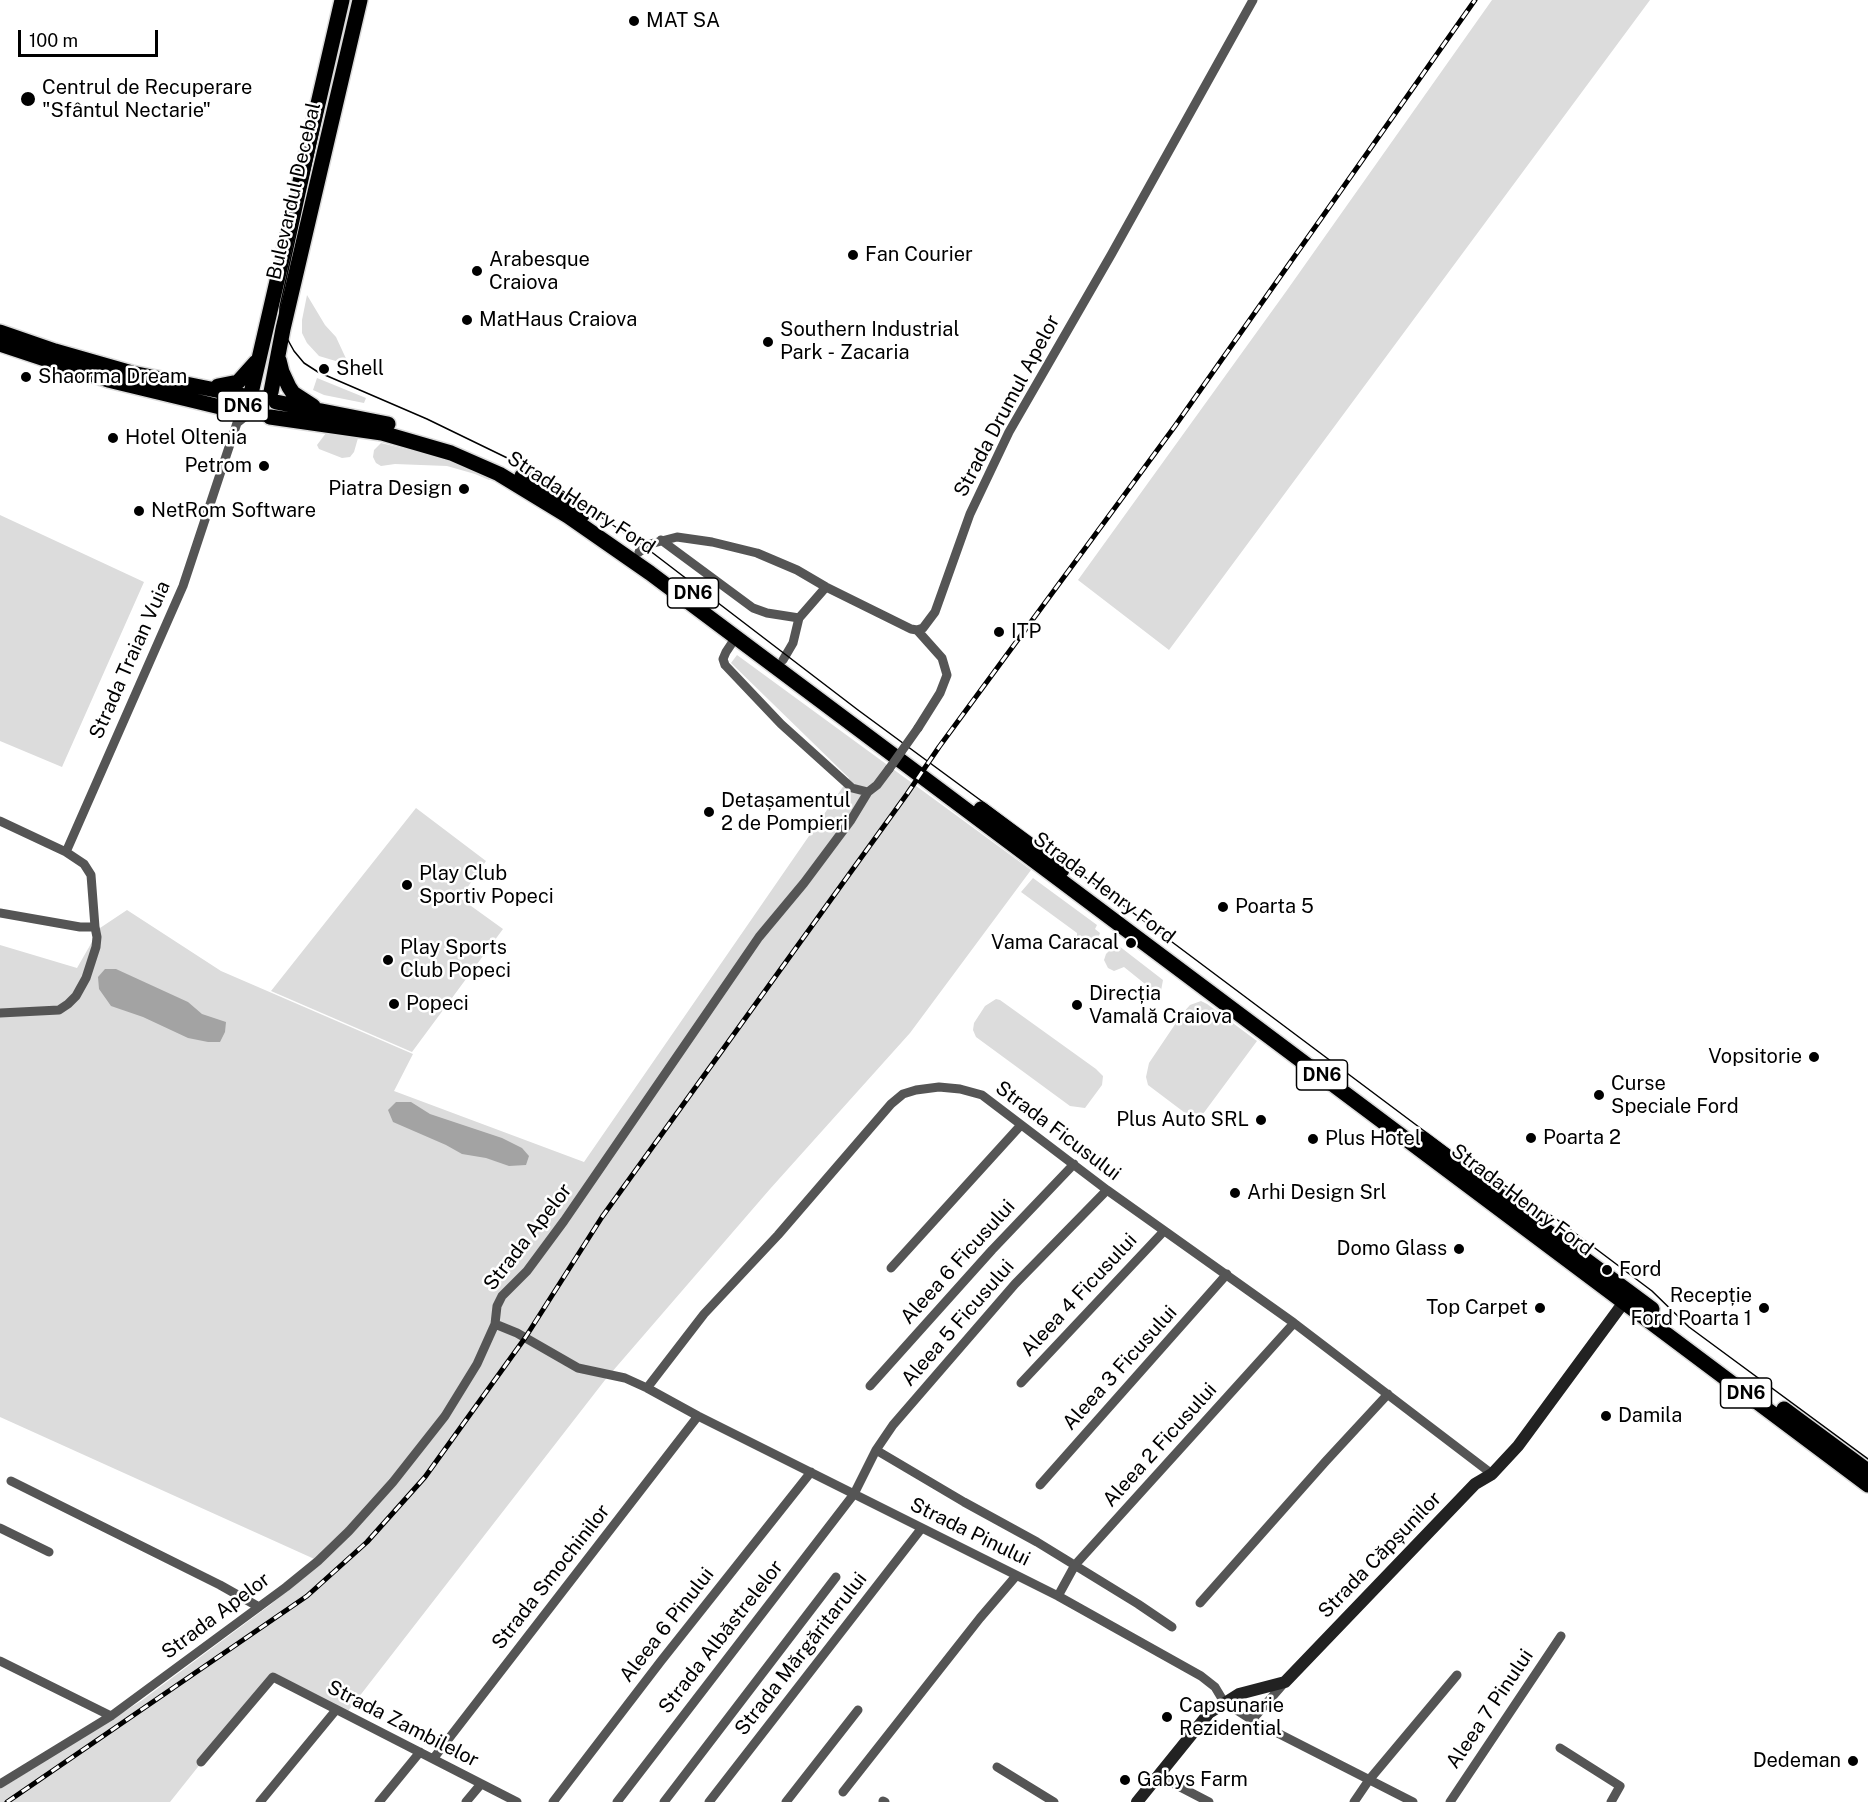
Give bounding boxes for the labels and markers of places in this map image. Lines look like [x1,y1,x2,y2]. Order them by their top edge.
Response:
place label: MAT SA [646,9,720,33]
marker: MAT SA [627,14,641,28]
place label: Centrul de Recuperare "Sfântul Nectarie" [42,76,252,123]
marker: Centrul de Recuperare "Sfântul Nectarie" [19,90,37,108]
place label: Fan Courier [865,243,973,267]
place label: Arabesque Craiova [489,248,590,295]
marker: Fan Courier [846,248,860,262]
marker: Arabesque Craiova [470,264,484,278]
place label: MatHaus Craiova [479,308,637,332]
marker: MatHaus Craiova [460,313,474,327]
place label: Southern Industrial Park - Zacaria [780,318,959,365]
marker: Southern Industrial Park - Zacaria [761,335,775,349]
place label: Shell [336,357,384,381]
marker: Shell [317,362,331,376]
place label: Shaorma Dream [38,365,187,389]
marker: Shaorma Dream [19,370,33,384]
place label: Hotel Oltenia [125,426,247,450]
marker: Hotel Oltenia [106,431,120,445]
place label: Petrom [185,454,252,478]
marker: Petrom [257,459,271,473]
place label: Piatra Design [328,477,452,501]
marker: Piatra Design [457,482,471,496]
place label: NetRom Software [151,499,316,523]
marker: NetRom Software [132,504,146,518]
place label: ITP [1011,620,1041,644]
marker: ITP [992,625,1006,639]
place label: Detașamentul 2 de Pompieri [721,789,851,836]
marker: Detașamentul 2 de Pompieri [702,805,716,819]
place label: Play Club Sportiv Popeci [419,862,554,909]
marker: Play Club Sportiv Popeci [400,878,414,892]
place label: Poarta 5 [1235,895,1314,919]
marker: Poarta 5 [1216,900,1230,914]
place label: Vama Caracal [991,931,1119,955]
place label: Play Sports Club Popeci [400,936,511,983]
marker: Vama Caracal [1124,936,1138,950]
marker: Play Sports Club Popeci [381,953,395,967]
place label: Direcția Vamală Craiova [1089,982,1232,1029]
place label: Popeci [406,992,469,1016]
marker: Popeci [387,997,401,1011]
marker: Direcția Vamală Craiova [1070,998,1084,1012]
place label: Vopsitorie [1708,1045,1802,1069]
marker: Vopsitorie [1807,1050,1821,1064]
place label: Curse Speciale Ford [1611,1072,1739,1119]
marker: Curse Speciale Ford [1592,1088,1606,1102]
place label: Plus Auto SRL [1116,1108,1249,1132]
marker: Plus Auto SRL [1254,1113,1268,1127]
place label: Poarta 2 [1543,1126,1621,1150]
place label: Plus Hotel [1325,1127,1421,1151]
marker: Poarta 2 [1524,1131,1538,1145]
marker: Plus Hotel [1306,1132,1320,1146]
place label: Arhi Design Srl [1247,1181,1387,1205]
marker: Arhi Design Srl [1228,1186,1242,1200]
place label: Domo Glass [1337,1237,1447,1261]
marker: Domo Glass [1452,1242,1466,1256]
place label: Ford [1619,1258,1661,1282]
marker: Ford [1600,1263,1614,1277]
place label: Recepție Ford Poarta 1 [1631,1284,1752,1331]
place label: Top Carpet [1426,1296,1528,1320]
marker: Top Carpet [1533,1301,1547,1315]
marker: Recepție Ford Poarta 1 [1757,1301,1771,1315]
place label: Damila [1618,1404,1682,1428]
marker: Damila [1599,1409,1613,1423]
place label: Capsunarie Rezidential [1179,1694,1284,1741]
marker: Capsunarie Rezidential [1160,1710,1174,1724]
place label: Dedeman [1753,1749,1841,1773]
marker: Dedeman [1846,1754,1860,1768]
place label: Gabys Farm [1137,1768,1248,1792]
marker: Gabys Farm [1118,1773,1132,1787]

